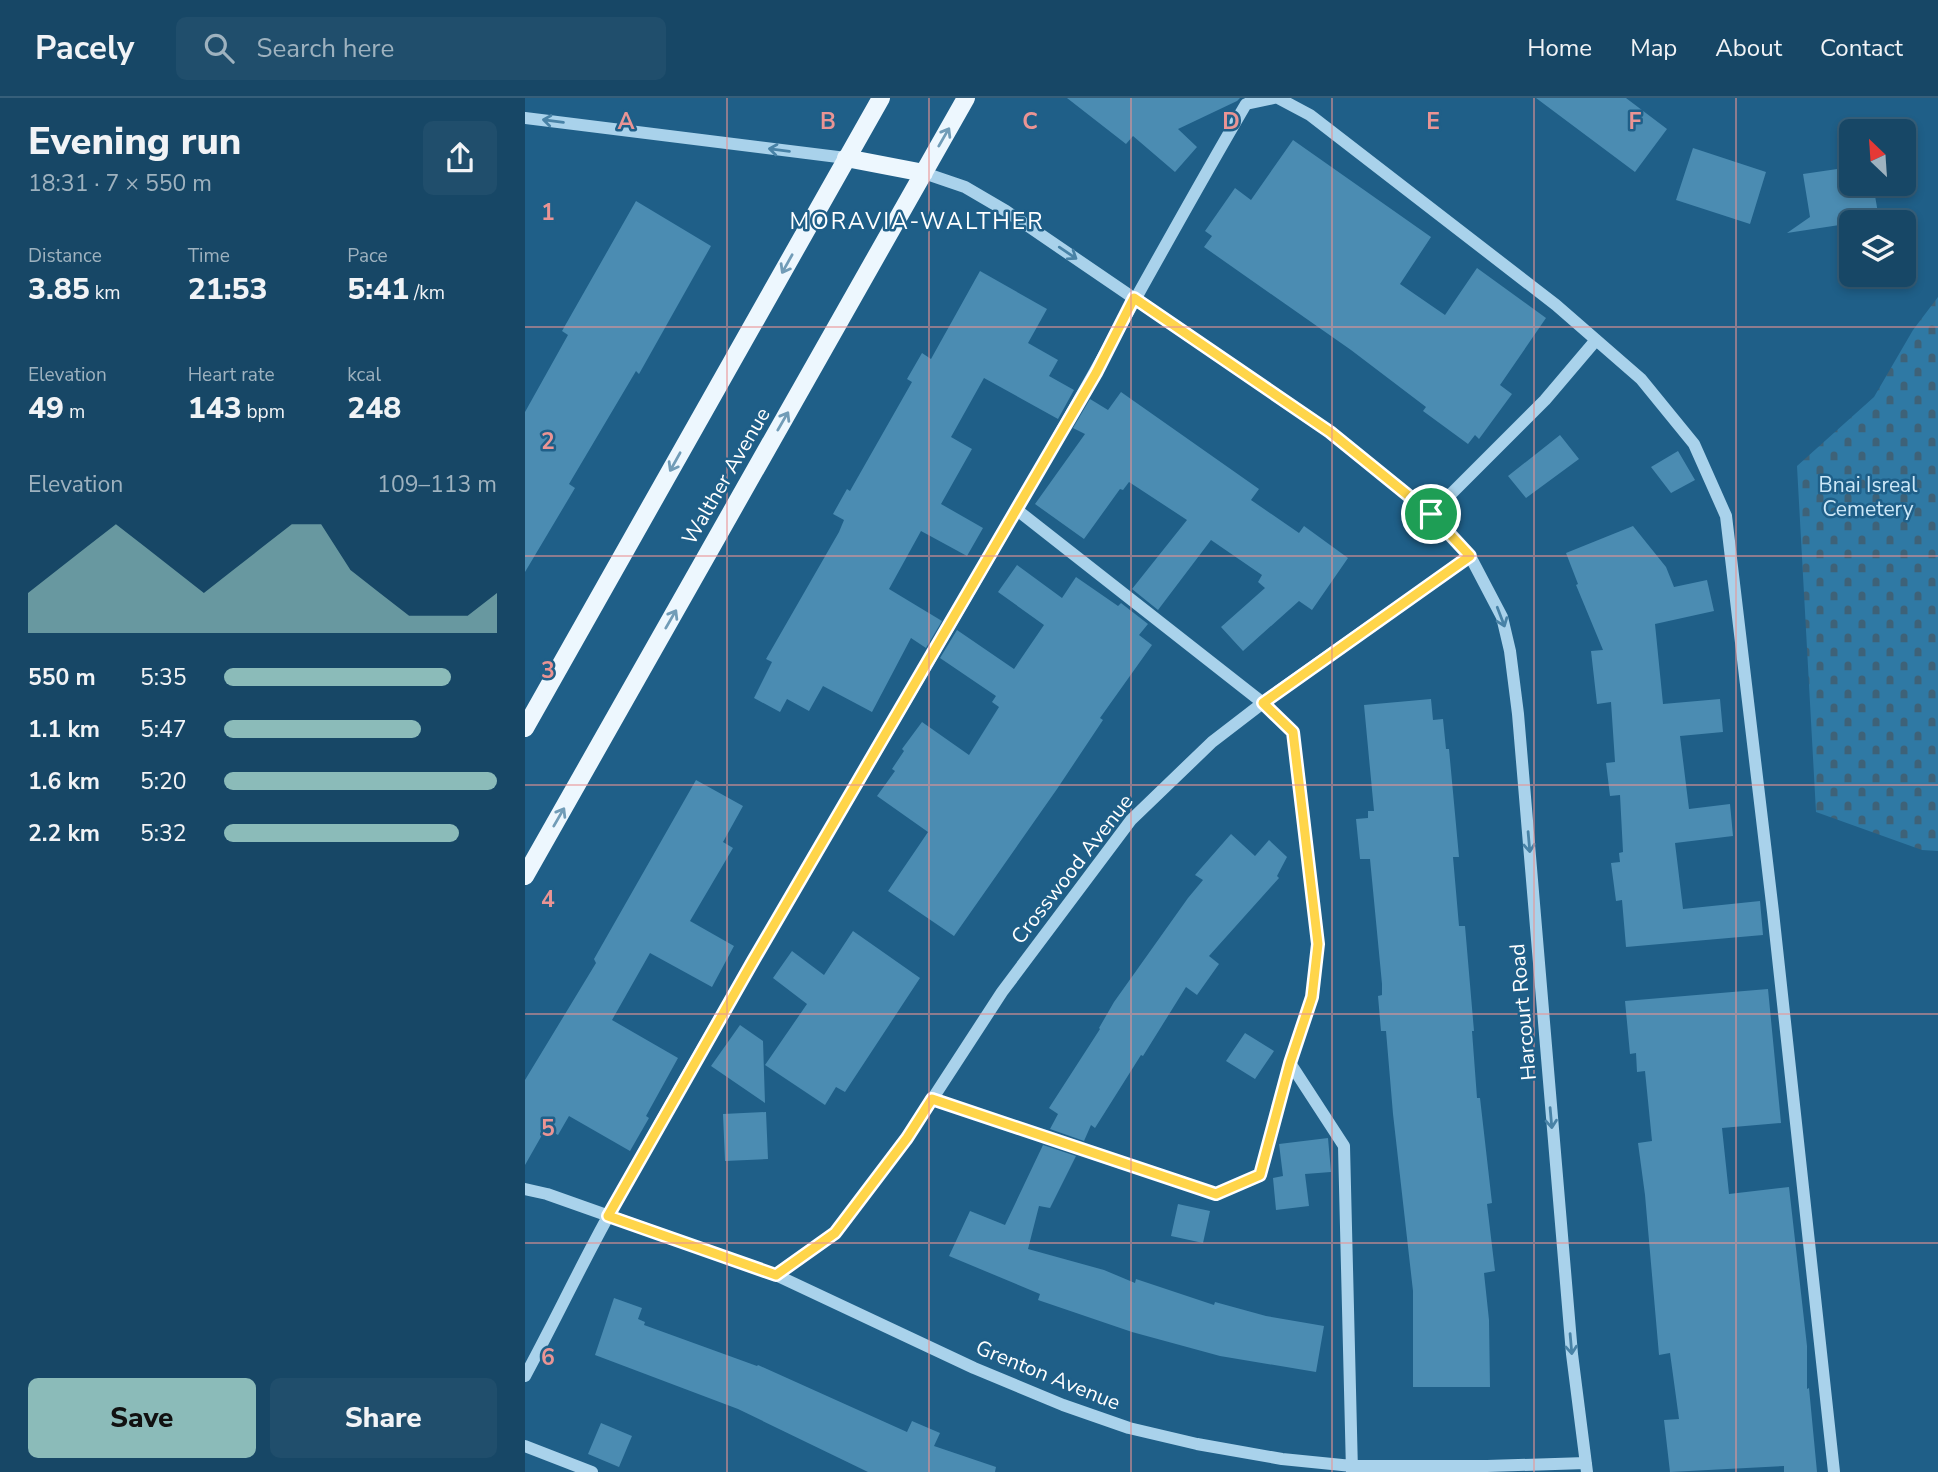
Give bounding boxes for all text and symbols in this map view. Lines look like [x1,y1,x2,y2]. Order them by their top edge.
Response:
search box [176,17,666,80]
text: Pacely [35,26,134,71]
icon: search [200,29,238,67]
text: Search here [256,31,394,66]
text: Home [1527,32,1592,64]
text: Map [1630,32,1677,64]
text: About [1715,32,1782,64]
text: Contact [1820,32,1903,64]
text: A [617,106,635,137]
text: B [820,106,836,137]
text: C [1022,106,1038,137]
text: D [1222,106,1240,137]
text: E [1426,106,1440,137]
text: F [1629,106,1642,137]
one-way arrow [542,115,565,128]
text: Evening run [28,116,241,167]
north arrow [1839,119,1916,196]
map controls [1839,119,1916,287]
button: share [423,121,497,195]
one-way arrow [937,128,951,148]
one-way arrow [768,143,790,156]
text: 18:31 · 7 × 550 m [28,168,212,199]
text: 1 [541,197,555,228]
district label: MORAVIA-WALTHER [789,206,1045,237]
button: layers [1839,210,1916,287]
text: Distance [28,243,102,269]
text: Time [188,243,230,269]
text: Pace [347,243,388,269]
one-way arrow [1058,246,1077,260]
one-way arrow [780,253,794,273]
text: 3.85 [28,269,90,310]
text: 21:53 [188,269,267,310]
text: 5:41 [347,269,409,310]
text: km [90,280,120,306]
text: /km [409,280,445,306]
text: Elevation [28,362,107,388]
text: Heart rate [188,362,275,388]
text: kcal [347,362,381,388]
text: 49 [28,388,64,429]
text: 143 [188,388,242,429]
text: 248 [347,388,401,429]
text: m [64,399,85,425]
text: bpm [242,399,285,425]
street label: Walther Avenue [675,402,777,550]
one-way arrow [776,411,790,431]
text: 2 [541,426,555,457]
one-way arrow [668,451,681,472]
text: Elevation [28,469,123,500]
text: 109–113 m [377,469,497,500]
park label: Bnai Isreal Cemetery [1819,471,1918,523]
pin [1401,484,1461,544]
icon: arrive [1412,495,1450,533]
one-way arrow [1495,606,1508,627]
one-way arrow [664,609,678,629]
text: 3 [541,655,555,686]
text: 550 m [28,662,96,693]
text: 5:35 [140,662,187,693]
text: 1.1 km [28,714,100,745]
text: 5:47 [140,714,187,745]
text: 1.6 km [28,766,100,797]
text: 5:20 [140,766,187,797]
street label: Crosswood Avenue [1005,788,1139,950]
one-way arrow [552,807,566,827]
text: 2.2 km [28,818,100,849]
text: 5:32 [140,818,187,849]
one-way arrow [1523,830,1536,853]
text: 4 [541,884,555,915]
street label: Harcourt Road [1503,942,1543,1082]
one-way arrow [1545,1106,1558,1129]
text: 5 [541,1113,555,1144]
street label: Grenton Avenue [972,1333,1124,1417]
one-way arrow [1565,1333,1578,1355]
text: 6 [541,1342,555,1373]
button: Save [28,1378,256,1458]
button: Share [270,1378,497,1458]

